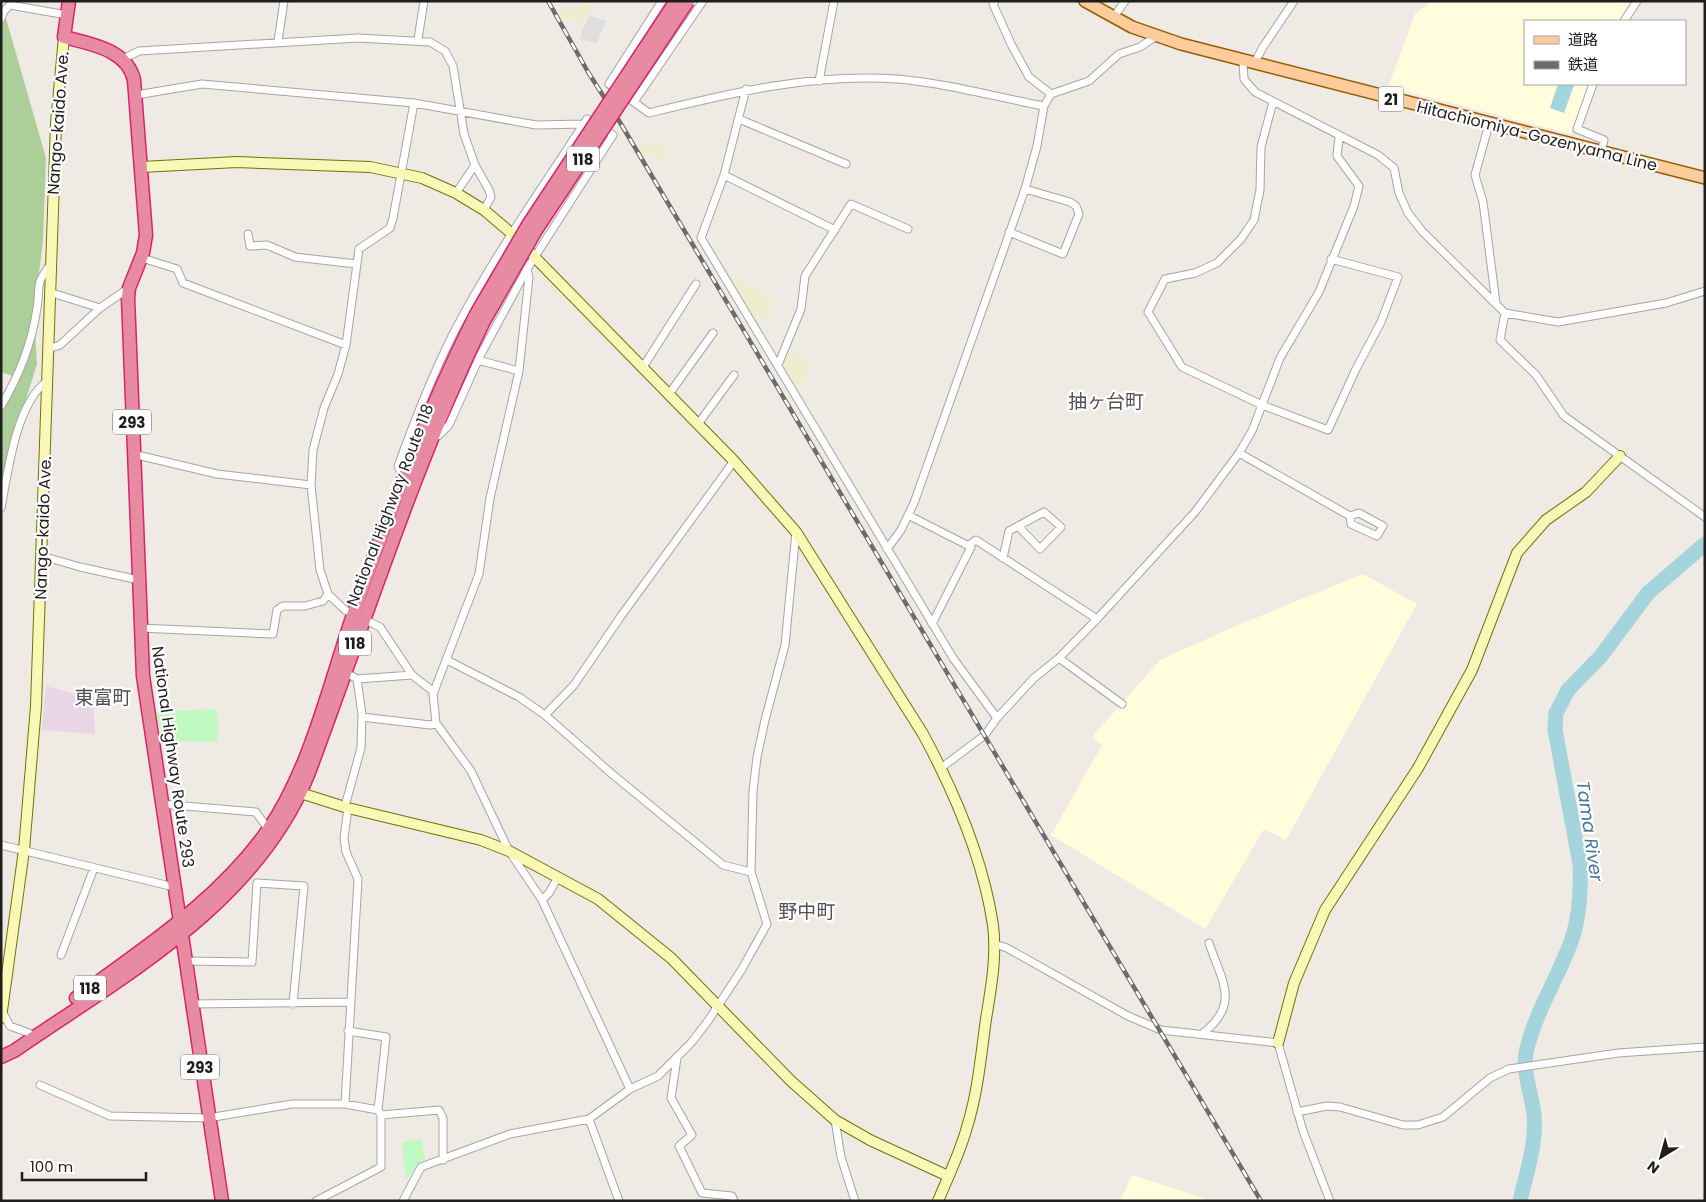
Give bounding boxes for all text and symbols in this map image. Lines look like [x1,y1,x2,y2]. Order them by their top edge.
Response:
legend [1524,20,1686,85]
text: 道路 [1568,29,1598,50]
street label: Nango-kaido Ave. [42,51,74,195]
text: 鉄道 [1568,54,1598,75]
road number: 21 [1378,86,1404,112]
street label: Hitachiomiya-Gozenyama Line [1414,95,1660,177]
road number: 118 [567,146,599,172]
district label: 抽ヶ台町 [1068,388,1144,415]
street label: National Highway Route 118 [341,400,439,610]
road number: 293 [113,410,151,434]
street label: Nango-kaido Ave. [29,456,57,600]
road number: 118 [339,630,371,656]
street label: National Highway Route 293 [146,645,200,869]
district label: 東富町 [74,684,132,711]
water label: Tama River [1571,779,1610,884]
district label: 野中町 [778,898,836,925]
road number: 118 [74,976,106,1000]
road number: 293 [181,1054,219,1080]
north arrow [1636,1132,1686,1182]
scale bar [22,1150,146,1182]
text: 100 m [30,1156,73,1177]
text: N [1643,1156,1663,1179]

